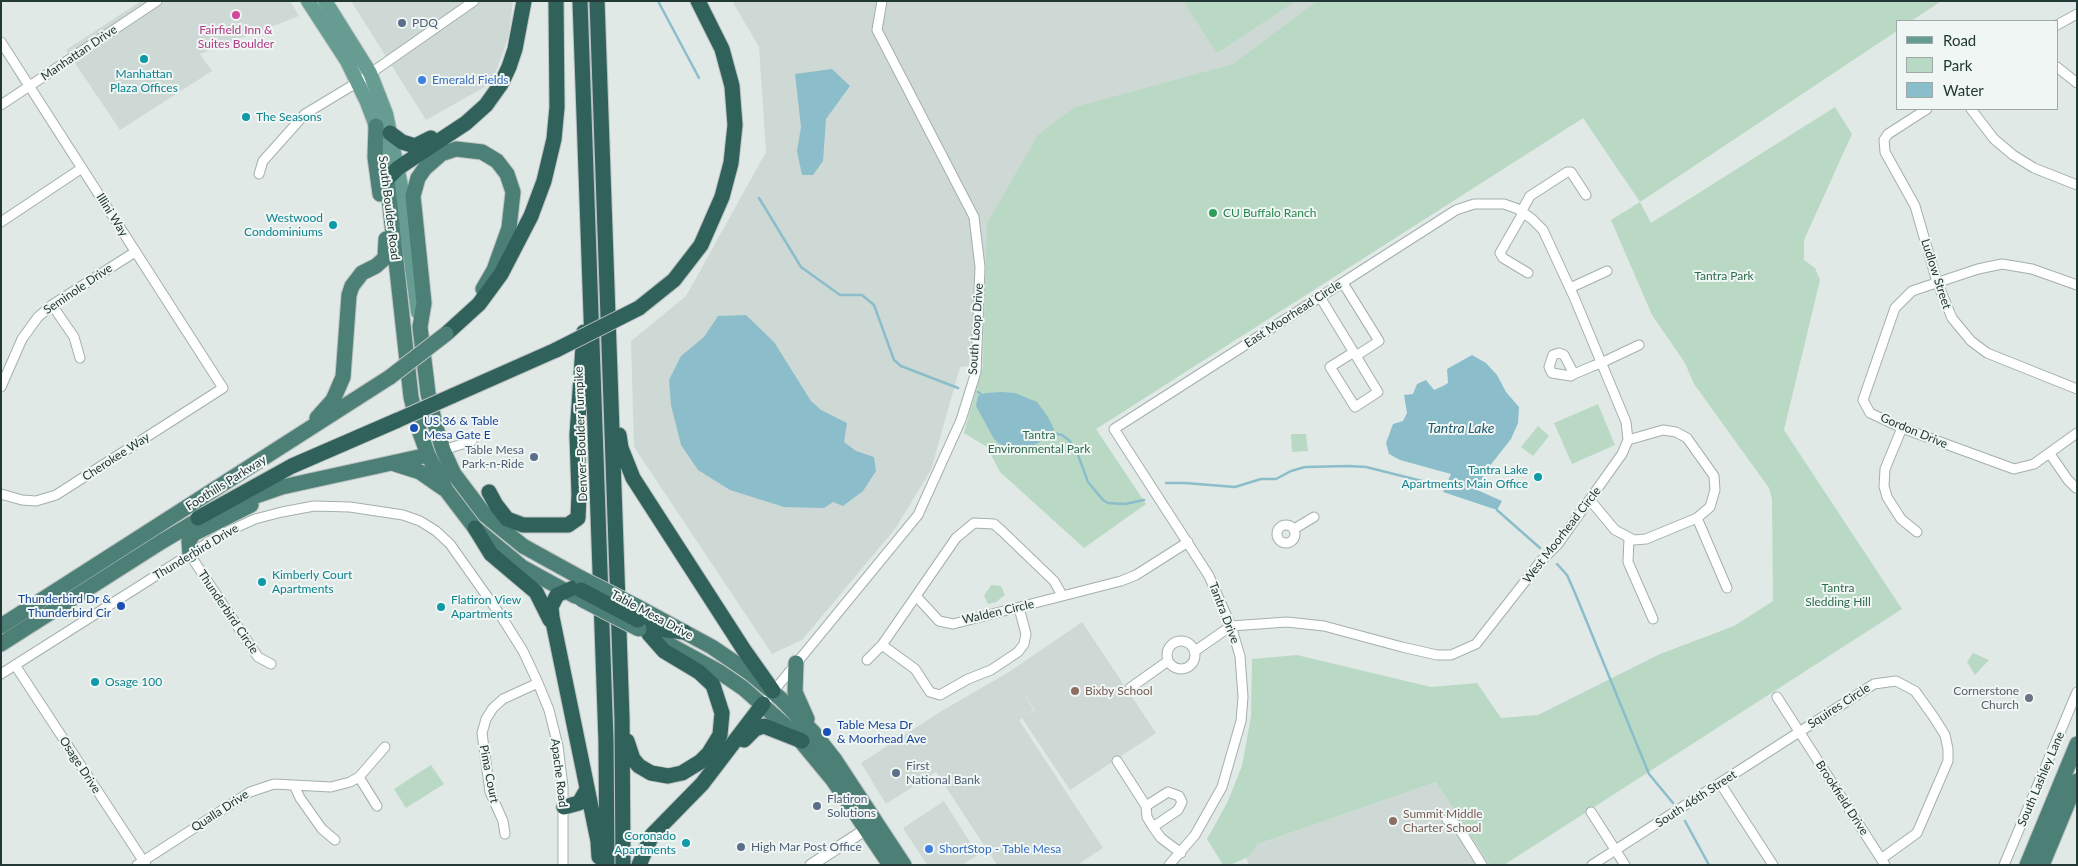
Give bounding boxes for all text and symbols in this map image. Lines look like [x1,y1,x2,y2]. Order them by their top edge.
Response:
marker: Fairfield Inn & Suites Boulder [230,9,242,21]
place label: PDQ [412,16,438,30]
marker: PDQ [396,17,408,29]
legend [1896,20,2058,110]
street label: Manhattan Drive [38,22,120,84]
place label: Fairfield Inn & Suites Boulder [198,23,274,51]
text: Road [1943,31,1976,49]
marker: Manhattan Plaza Offices [138,53,150,65]
text: Park [1943,56,1972,74]
place label: Manhattan Plaza Offices [110,67,178,95]
place label: Emerald Fields [432,73,509,87]
marker: Emerald Fields [416,74,428,86]
text: Water [1943,81,1984,99]
place label: The Seasons [256,110,322,124]
marker: The Seasons [240,111,252,123]
street label: South Boulder Road [375,155,403,261]
street label: Illini Way [93,191,131,239]
place label: CU Buffalo Ranch [1223,206,1316,220]
marker: CU Buffalo Ranch [1207,207,1219,219]
place label: Westwood Condominiums [244,211,323,239]
marker: Westwood Condominiums [327,219,339,231]
street label: Ludlow Street [1918,237,1954,311]
street label: Seminole Drive [41,261,115,317]
park label: Tantra Park [1694,269,1754,283]
street label: East Moorhead Circle [1242,277,1344,351]
street label: South Loop Drive [966,283,986,375]
street label: Denver–Boulder Turnpike [571,366,591,502]
street label: Gordon Drive [1878,410,1950,452]
place label: US 36 & Table Mesa Gate E [424,414,499,442]
water label: Tantra Lake [1428,420,1494,436]
marker: US 36 & Table Mesa Gate E [408,422,420,434]
park label: Tantra Environmental Park [988,428,1090,456]
street label: Cherokee Way [80,430,152,484]
place label: Table Mesa Park-n-Ride [462,443,524,471]
marker: Table Mesa Park-n-Ride [528,451,540,463]
street label: Foothills Parkway [183,452,269,514]
place label: Tantra Lake Apartments Main Office [1401,463,1528,491]
marker: Tantra Lake Apartments Main Office [1532,471,1544,483]
street label: West Moorhead Circle [1520,484,1604,586]
street label: Thunderbird Drive [151,521,241,583]
street label: Thunderbird Circle [195,567,261,657]
place label: Kimberly Court Apartments [272,568,352,596]
marker: Kimberly Court Apartments [256,576,268,588]
street label: Tantra Drive [1206,580,1242,646]
park label: Tantra Sledding Hill [1805,581,1871,609]
street label: Table Mesa Drive [609,587,695,643]
place label: Thunderbird Dr & Thunderbird Cir [18,592,111,620]
place label: Flatiron View Apartments [451,593,521,621]
street label: Walden Circle [961,597,1035,627]
marker: Thunderbird Dr & Thunderbird Cir [115,600,127,612]
marker: Flatiron View Apartments [435,601,447,613]
place label: Osage 100 [105,675,162,689]
marker: Osage 100 [89,676,101,688]
street label: Squires Circle [1805,681,1873,731]
place label: Bixby School [1085,684,1153,698]
place label: Cornerstone Church [1953,684,2019,712]
marker: Bixby School [1069,685,1081,697]
marker: Cornerstone Church [2023,692,2035,704]
place label: Table Mesa Dr & Moorhead Ave [837,718,926,746]
marker: Table Mesa Dr & Moorhead Ave [821,726,833,738]
street label: South Lashley Lane [2015,729,2067,829]
street label: Osage Drive [56,734,104,796]
street label: Apache Road [548,738,570,808]
street label: Pima Court [476,744,502,804]
street label: Brookfield Drive [1813,758,1871,838]
place label: First National Bank [906,759,980,787]
marker: First National Bank [890,767,902,779]
street label: South 46th Street [1653,767,1739,831]
street label: Qualla Drive [189,787,251,835]
place label: Flatiron Solutions [827,792,876,820]
marker: Flatiron Solutions [811,800,823,812]
place label: Summit Middle Charter School [1403,807,1483,835]
marker: Summit Middle Charter School [1387,815,1399,827]
place label: Coronado Apartments [614,829,676,857]
marker: Coronado Apartments [680,837,692,849]
place label: High Mar Post Office [751,840,862,854]
marker: High Mar Post Office [735,841,747,853]
place label: ShortStop - Table Mesa [939,842,1061,856]
marker: ShortStop - Table Mesa [923,843,935,855]

